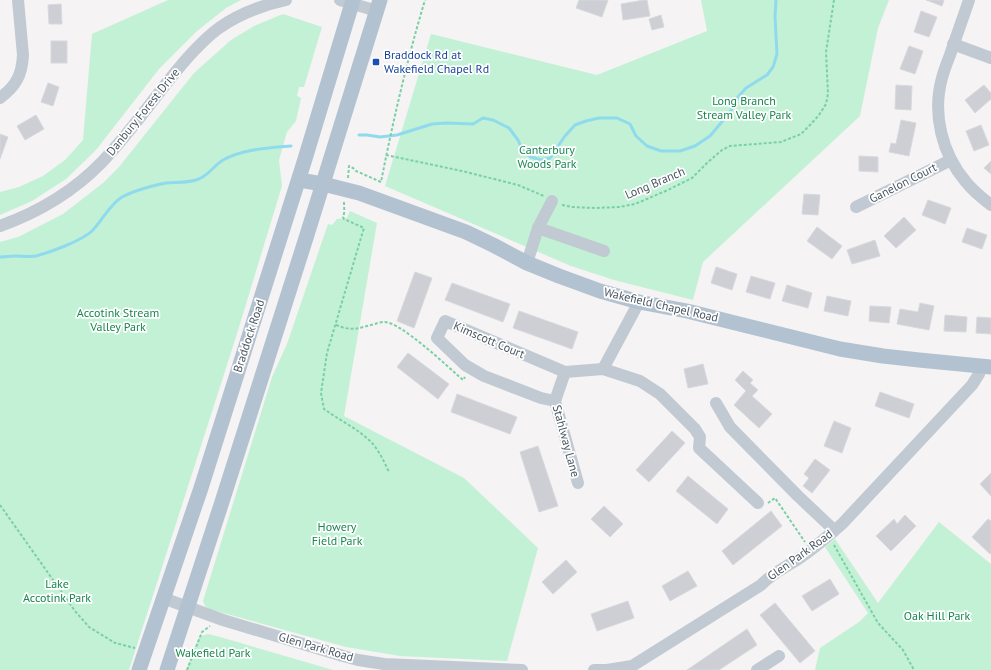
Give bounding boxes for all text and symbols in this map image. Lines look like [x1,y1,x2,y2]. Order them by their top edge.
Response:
place label: Braddock Rd at Wakefield Chapel Rd [384,47,489,76]
marker: Braddock Rd at Wakefield Chapel Rd [371,57,381,67]
street label: Danbury Forest Drive [103,65,182,158]
park label: Long Branch Stream Valley Park [697,93,792,122]
park label: Canterbury Woods Park [517,142,577,171]
street label: Ganelon Court [867,159,939,206]
street label: Long Branch [623,163,687,202]
street label: Wakefield Chapel Road [602,284,720,325]
street label: Braddock Road [230,297,267,374]
park label: Accotink Stream Valley Park [77,305,159,334]
street label: Kimscott Court [451,318,527,361]
street label: Stahlway Lane [550,403,583,479]
park label: Howery Field Park [312,519,363,548]
street label: Glen Park Road [764,526,835,583]
park label: Lake Accotink Park [23,576,91,605]
park label: Oak Hill Park [904,608,970,623]
street label: Glen Park Road [277,629,355,664]
park label: Wakefield Park [176,645,251,660]

